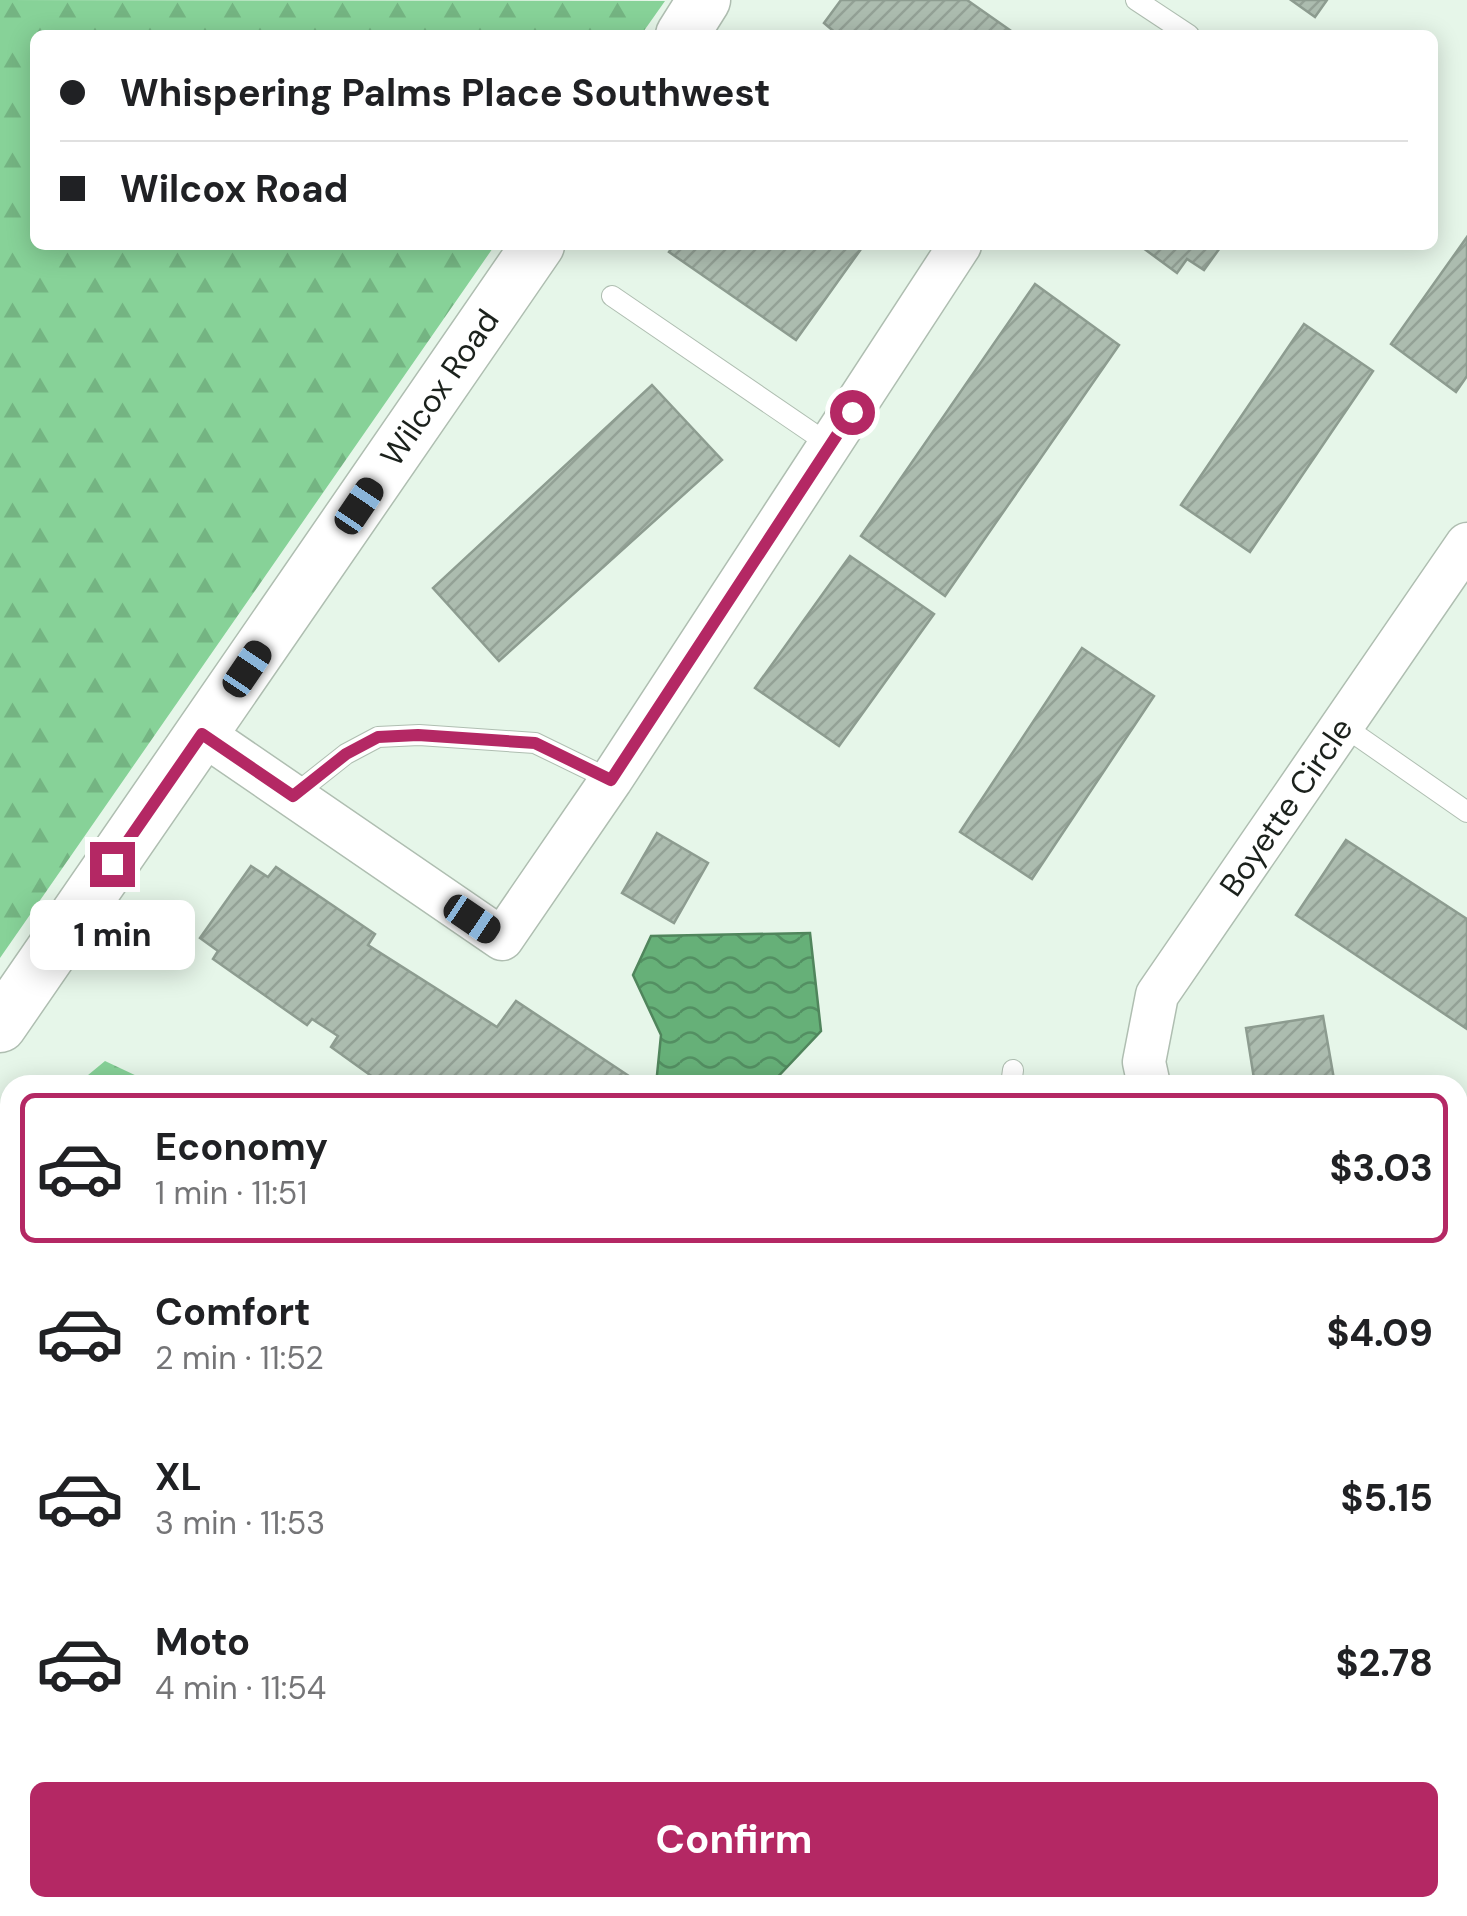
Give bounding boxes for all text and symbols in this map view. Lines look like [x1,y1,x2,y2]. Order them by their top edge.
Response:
text: Whispering Palms Place Southwest [120,68,771,118]
text: Wilcox Road [120,164,348,214]
street label: Wilcox Road [371,301,508,474]
route start [830,390,875,435]
car [330,473,388,539]
car [218,636,276,702]
street label: Boyette Circle [1210,709,1362,904]
route end [90,842,135,887]
car [439,890,505,948]
callout: 1 min [29,899,194,969]
text: 1 min [74,914,151,956]
text: Economy [155,1122,328,1172]
icon: car [35,1123,125,1213]
text: $3.03 [1329,1143,1433,1193]
text: 1 min · 11:51 [155,1172,307,1214]
text: Comfort [155,1287,311,1337]
icon: car [35,1288,125,1378]
text: $4.09 [1326,1308,1433,1358]
text: 2 min · 11:52 [155,1337,324,1379]
text: XL [155,1452,202,1502]
icon: car [35,1453,125,1543]
text: $5.15 [1341,1473,1433,1523]
text: 3 min · 11:53 [155,1502,325,1544]
text: Moto [155,1617,250,1667]
icon: car [35,1618,125,1708]
text: $2.78 [1335,1638,1433,1688]
text: 4 min · 11:54 [155,1667,326,1709]
button: Confirm [30,1782,1438,1897]

